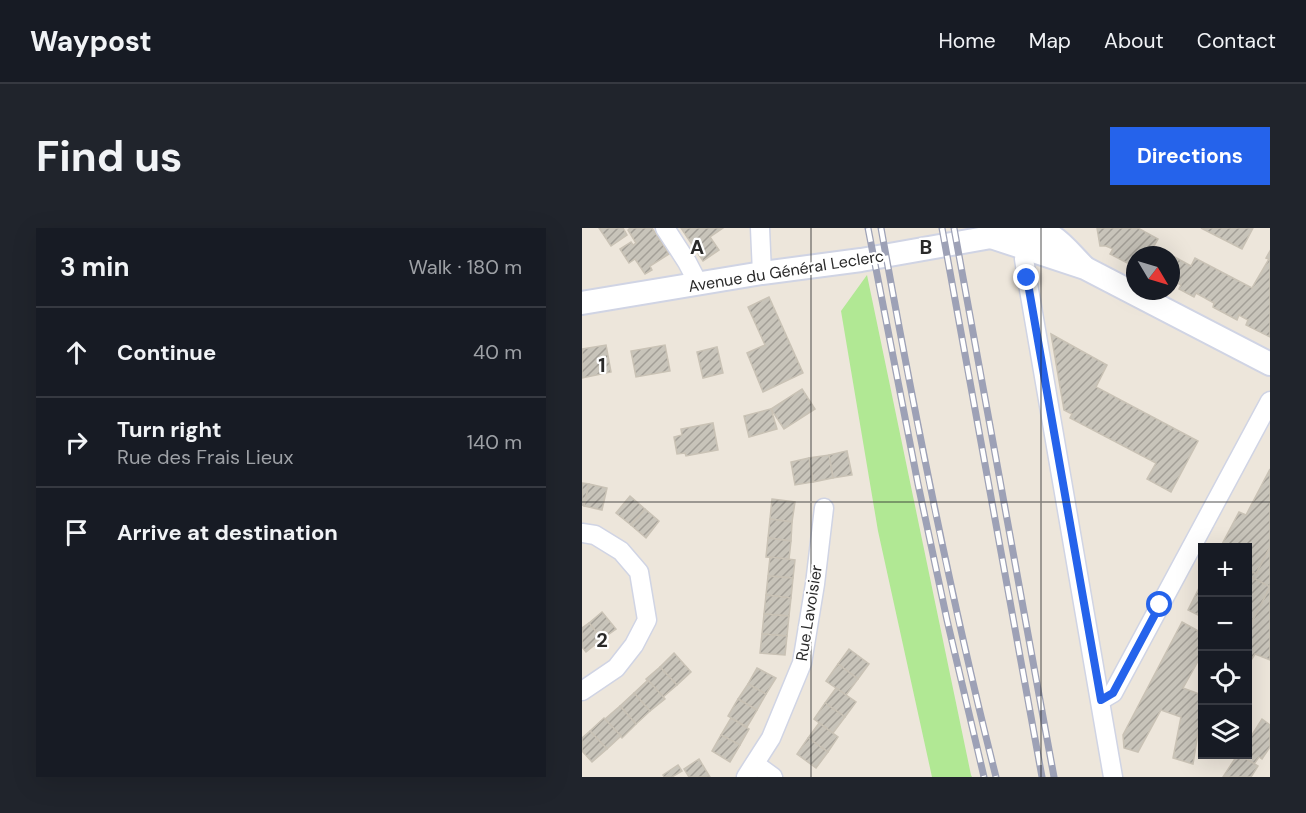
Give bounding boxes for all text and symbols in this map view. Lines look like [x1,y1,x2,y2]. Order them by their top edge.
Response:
text: Waypost [30,23,152,60]
text: Home [938,27,996,55]
text: Map [1029,27,1071,55]
text: About [1104,27,1164,55]
text: Contact [1197,27,1276,55]
button: Directions [1110,127,1270,185]
text: Find us [36,129,182,184]
text: B [920,234,932,260]
street label: Avenue du Général Leclerc [687,246,885,296]
north arrow [1126,246,1180,300]
text: 3 min [60,250,129,284]
text: Walk · 180 m [408,254,522,280]
route end [1013,264,1039,290]
icon: ahead [60,336,93,369]
text: Continue [117,338,216,367]
text: 40 m [473,339,522,365]
text: 1 [598,352,606,378]
text: Turn right [117,415,222,444]
icon: right [60,426,93,459]
text: 140 m [467,429,522,455]
text: Rue des Frais Lieux [117,444,294,470]
icon: arrive [60,516,93,549]
text: Arrive at destination [117,518,338,547]
map controls [1198,543,1252,759]
button: + [1198,543,1252,597]
street label: Rue Lavoisier [791,563,827,663]
route start [1146,591,1172,617]
button: − [1198,597,1252,651]
text: 2 [596,627,608,653]
button: locate [1198,651,1252,705]
button: layers [1198,705,1252,759]

